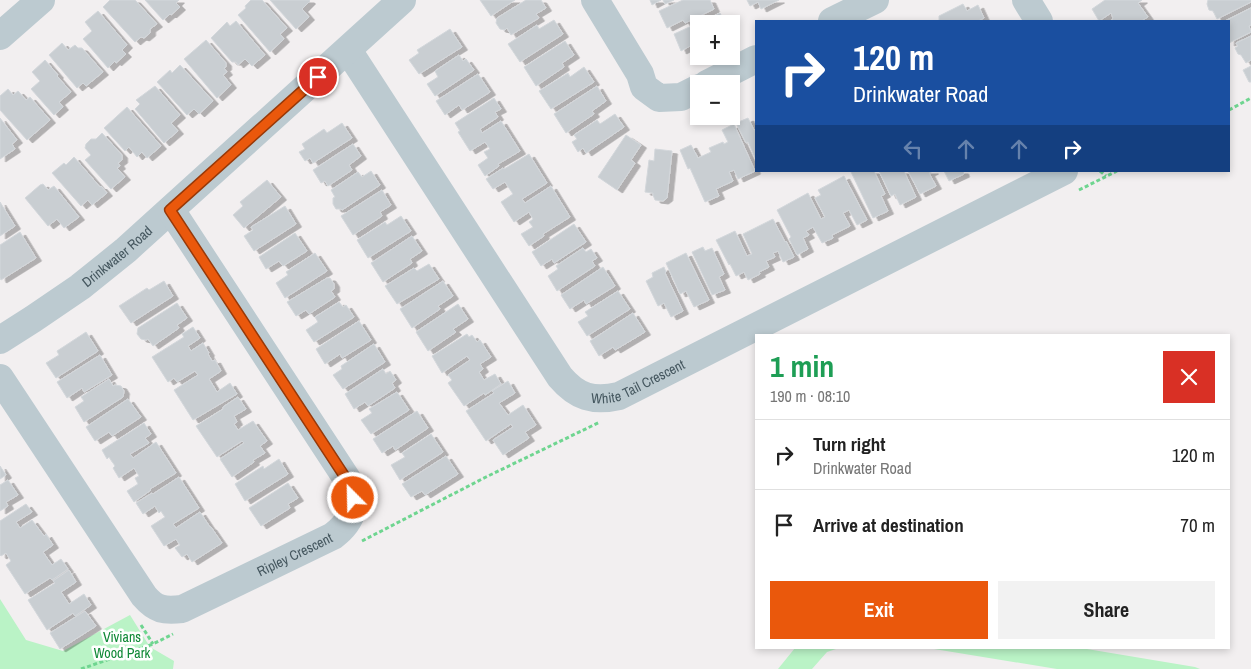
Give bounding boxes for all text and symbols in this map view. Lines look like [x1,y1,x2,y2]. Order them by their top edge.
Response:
map controls [690,15,740,125]
button: + [690,15,740,65]
text: 120 m [853,34,934,81]
icon: right [770,40,835,105]
pin [297,56,339,98]
icon: arrive [304,63,332,91]
button: − [690,75,740,125]
text: Drinkwater Road [853,79,988,109]
icon: left [899,135,927,163]
icon: ahead [952,135,980,163]
icon: ahead [1005,135,1033,163]
icon: right [1058,135,1086,163]
street label: Drinkwater Road [78,222,156,291]
text: 1 min [770,346,834,386]
button: close [1163,351,1215,403]
street label: White Tail Crescent [590,355,688,408]
text: 190 m · 08:10 [770,385,850,407]
text: Turn right [813,431,885,457]
icon: right [770,441,798,469]
text: 120 m [1172,442,1215,468]
text: Drinkwater Road [813,457,911,479]
position arrow [326,471,378,523]
icon: arrive [770,511,798,539]
text: Arrive at destination [813,512,964,538]
text: 70 m [1180,512,1215,538]
street label: Ripley Crescent [254,529,335,580]
button: Exit [770,581,988,639]
button: Share [998,581,1215,639]
park label: Vivians Wood Park [94,628,151,662]

